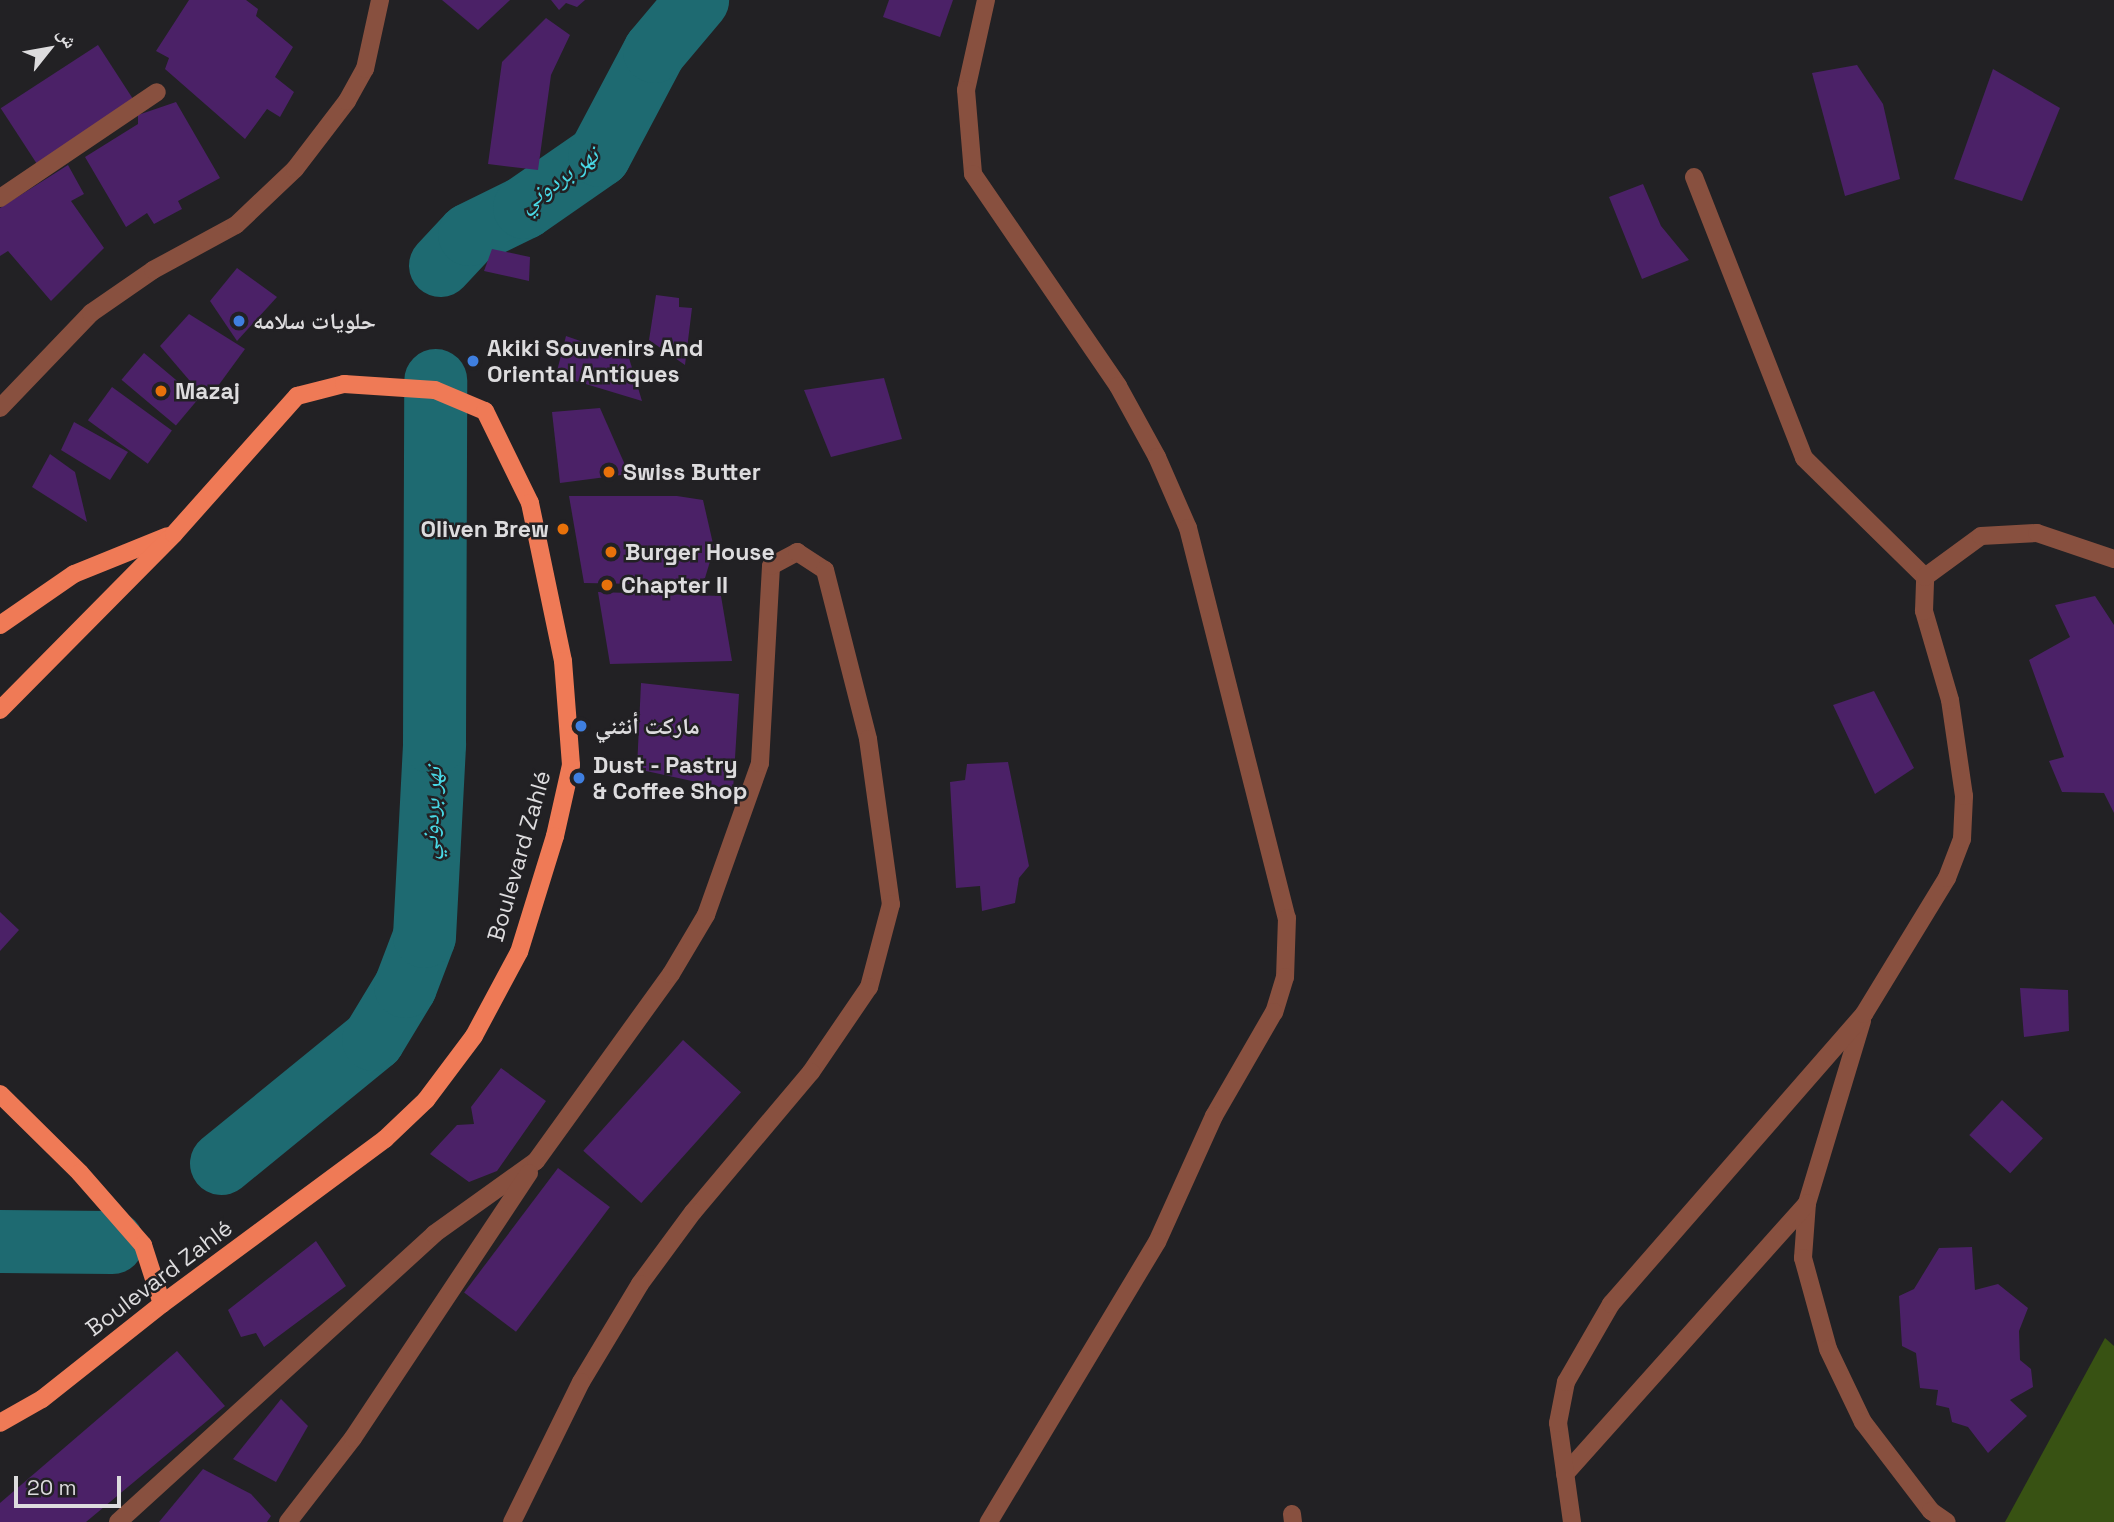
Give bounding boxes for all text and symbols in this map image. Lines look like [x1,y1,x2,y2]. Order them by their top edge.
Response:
north arrow [14,14,84,84]
text: ش [52,23,83,53]
water label: نهر بردوني [512,140,604,218]
place label: حلويات سلامه [253,307,376,335]
marker: حلويات سلامه [231,313,247,329]
place label: Akiki Souvenirs And Oriental Antiques [487,334,704,388]
marker: Akiki Souvenirs And Oriental Antiques [465,353,481,369]
place label: Mazaj [175,377,240,405]
marker: Mazaj [153,383,169,399]
place label: Swiss Butter [623,458,761,486]
marker: Swiss Butter [601,464,617,480]
place label: Oliven Brew [420,515,549,543]
marker: Oliven Brew [555,521,571,537]
place label: Burger House [625,538,775,566]
marker: Burger House [603,544,619,560]
place label: Chapter II [621,571,728,599]
marker: Chapter II [599,577,615,593]
place label: ماركت أنثني [595,712,700,740]
marker: ماركت أنثني [573,718,589,734]
place label: Dust - Pastry & Coffee Shop [593,751,747,805]
water label: نهر بردوني [414,766,448,860]
street label: Boulevard Zahlé [481,767,557,945]
marker: Dust - Pastry & Coffee Shop [571,770,587,786]
street label: Boulevard Zahlé [80,1214,238,1342]
scale bar [18,1462,124,1506]
text: 20 m [27,1474,77,1501]

